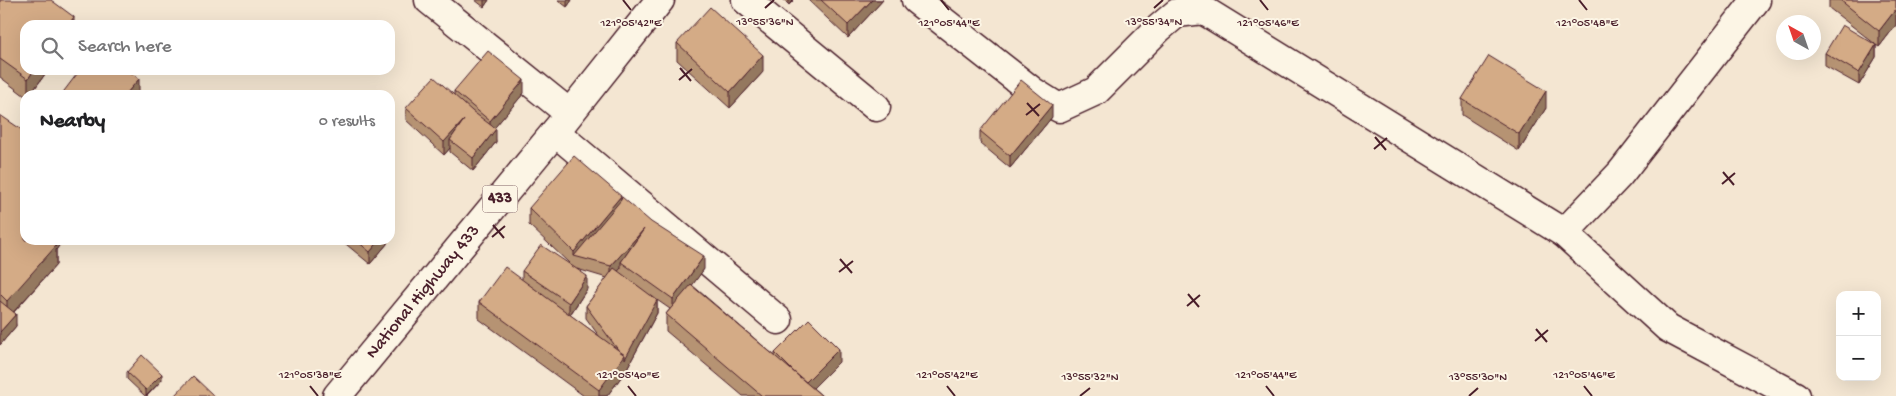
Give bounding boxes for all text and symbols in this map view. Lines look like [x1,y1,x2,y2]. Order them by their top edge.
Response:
north arrow [1776,15,1821,60]
text: 13°55'36"N [735,16,794,30]
text: 13°55'34"N [1125,16,1183,30]
text: 121°05'42"E [599,17,662,31]
text: 121°05'44"E [918,17,980,31]
text: 121°05'46"E [1236,17,1299,31]
text: 121°05'48"E [1555,17,1618,31]
search box [20,20,395,75]
icon: search [38,34,66,62]
text: Search here [78,36,172,59]
text: Nearby [40,110,105,135]
text: 0 results [319,113,375,132]
road number: 433 [482,185,518,212]
street label: National Highway 433 [362,221,484,363]
map controls [1836,291,1881,381]
button: + [1836,291,1881,336]
button: − [1836,336,1881,381]
text: 121°05'38"E [278,369,342,383]
text: 121°05'40"E [596,369,660,383]
text: 121°05'42"E [915,369,978,383]
text: 121°05'44"E [1235,369,1297,383]
text: 121°05'46"E [1552,369,1615,383]
text: 13°55'32"N [1060,371,1119,385]
text: 13°55'30"N [1448,371,1507,385]

